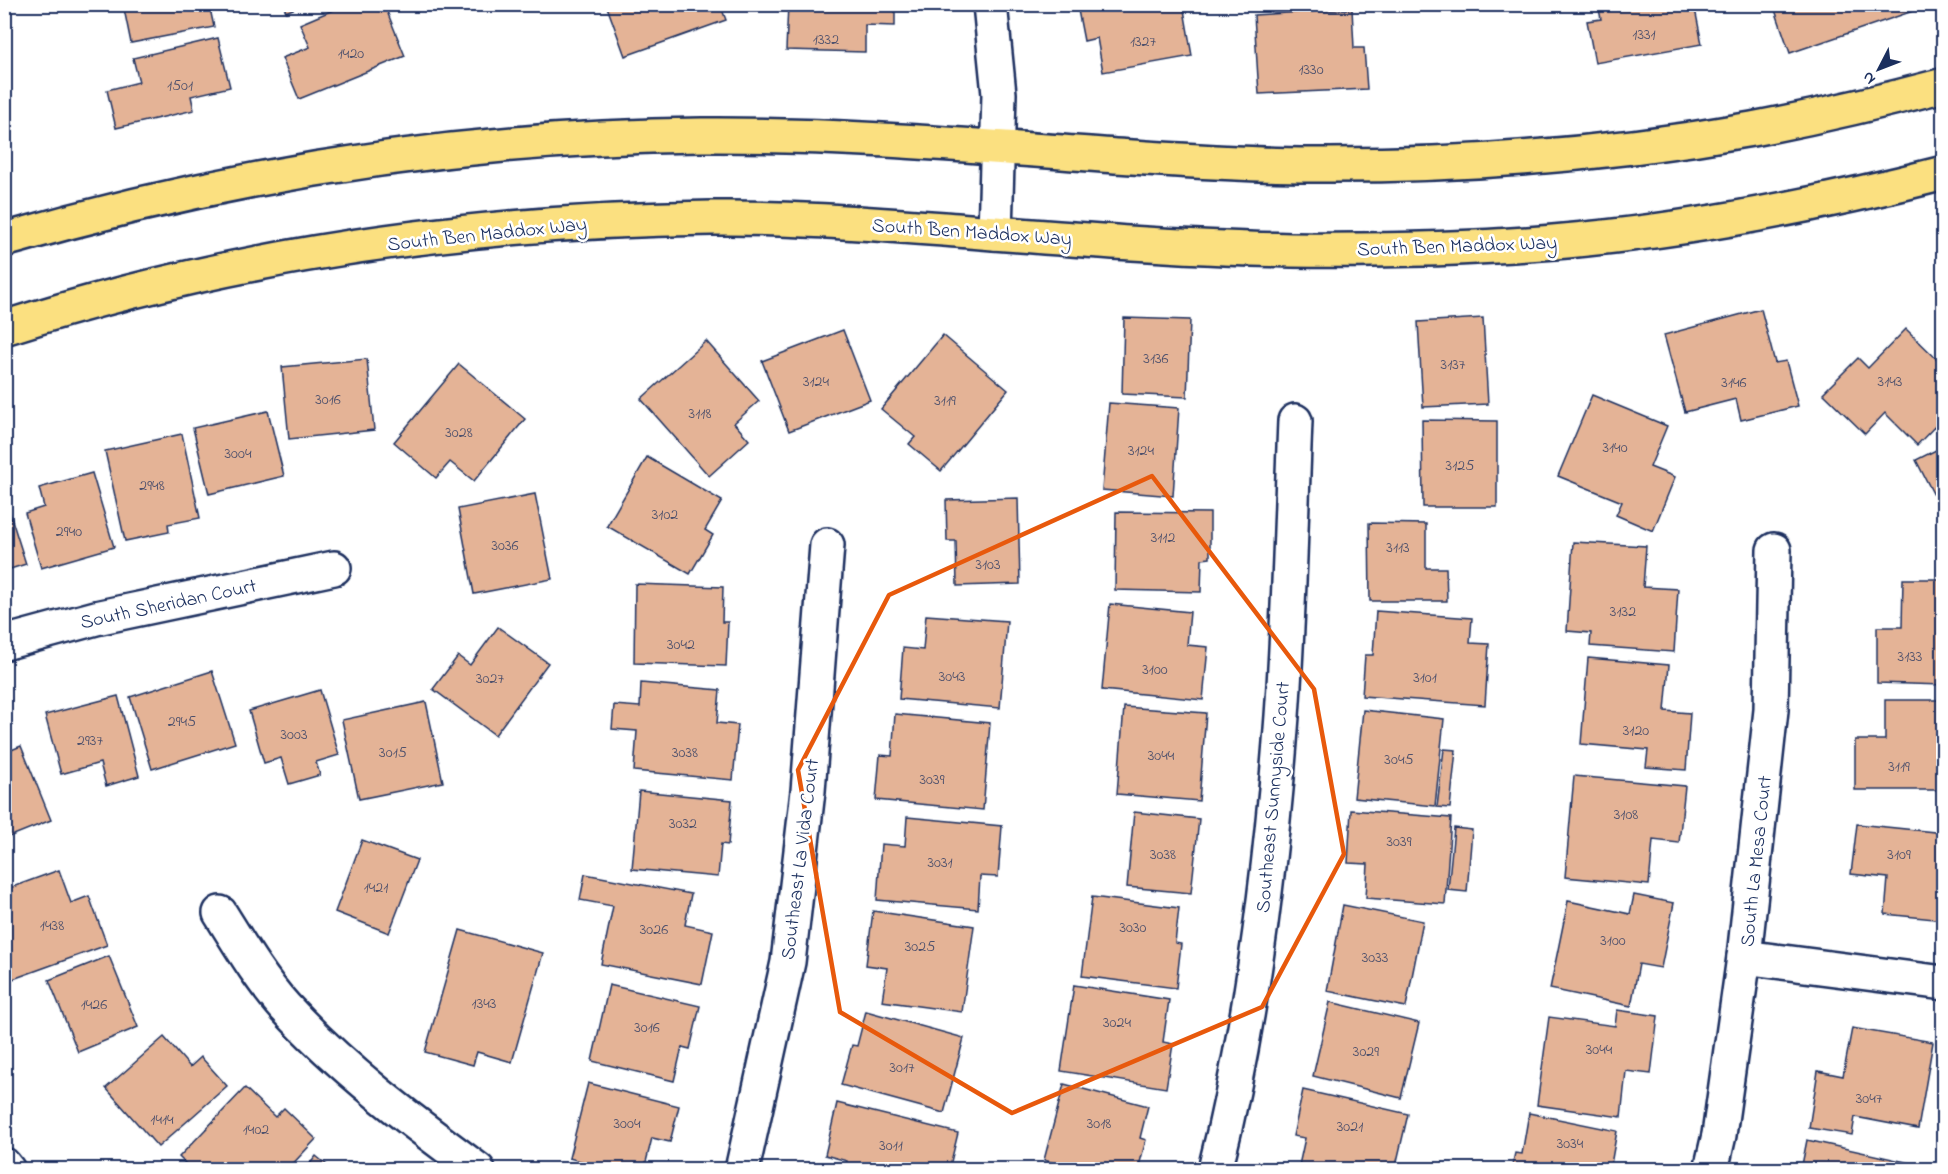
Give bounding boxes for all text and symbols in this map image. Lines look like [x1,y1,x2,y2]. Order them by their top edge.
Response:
house number: 1331 [1632,23,1656,47]
house number: 1332 [813,28,839,52]
house number: 1327 [1130,30,1157,54]
north arrow [1849,39,1909,99]
house number: 1420 [338,42,364,66]
house number: 1330 [1298,58,1324,82]
text: N [1857,66,1882,90]
house number: 1501 [167,74,193,98]
street label: South Ben Maddox Way [386,211,588,260]
street label: South Ben Maddox Way [871,212,1073,255]
street label: South Ben Maddox Way [1356,230,1558,265]
house number: 3136 [1143,347,1169,371]
house number: 3137 [1441,353,1466,377]
house number: 3124 [803,370,830,394]
house number: 3143 [1878,370,1902,394]
house number: 3146 [1721,371,1747,395]
house number: 3016 [315,388,341,412]
house number: 3119 [934,389,956,413]
house number: 3118 [689,402,711,426]
house number: 3028 [445,421,473,445]
house number: 3140 [1602,436,1628,460]
house number: 3124 [1128,439,1155,463]
house number: 3004 [224,442,252,466]
house number: 3125 [1446,454,1474,478]
house number: 2948 [139,474,165,498]
house number: 3102 [652,503,678,527]
house number: 2940 [56,520,82,544]
house number: 3112 [1151,526,1175,550]
house number: 3036 [491,534,519,558]
house number: 3113 [1386,536,1410,560]
house number: 3103 [975,553,1001,577]
street label: South Sheridan Court [78,573,260,638]
house number: 3132 [1610,600,1636,624]
house number: 3042 [667,633,695,657]
house number: 3133 [1898,645,1922,669]
house number: 3100 [1142,658,1168,682]
house number: 3043 [939,665,965,689]
house number: 3101 [1413,666,1437,690]
house number: 3027 [476,667,504,691]
street label: Southeast Sunnyside Court [1250,680,1299,914]
house number: 2945 [168,710,196,734]
house number: 3120 [1623,719,1649,743]
house number: 3003 [280,723,308,747]
house number: 2937 [77,729,103,753]
house number: 3015 [379,741,407,765]
house number: 3038 [672,741,698,765]
house number: 3044 [1148,744,1175,768]
house number: 3045 [1384,748,1414,772]
house number: 3119 [1888,755,1910,779]
street label: Southeast La Vida Court [775,757,828,962]
house number: 3039 [920,768,945,792]
street label: South La Mesa Court [1734,774,1781,948]
house number: 3108 [1614,803,1638,827]
house number: 3032 [669,812,697,836]
house number: 3039 [1387,830,1412,854]
house number: 3038 [1150,843,1176,867]
house number: 3109 [1887,843,1911,867]
house number: 3031 [927,851,953,875]
house number: 1421 [364,876,388,900]
house number: 1438 [40,914,64,938]
house number: 3030 [1119,916,1147,940]
house number: 3026 [640,918,668,942]
house number: 3100 [1600,929,1626,953]
house number: 3025 [905,935,935,959]
house number: 3033 [1362,946,1388,970]
house number: 1343 [472,992,496,1016]
house number: 1426 [81,993,107,1017]
house number: 3024 [1103,1011,1131,1035]
house number: 3016 [634,1016,660,1040]
house number: 3044 [1586,1038,1613,1062]
house number: 3029 [1353,1040,1379,1064]
house number: 3017 [889,1056,915,1080]
house number: 3047 [1856,1087,1883,1111]
house number: 1414 [150,1108,174,1132]
house number: 3004 [613,1112,641,1136]
house number: 3018 [1087,1112,1111,1136]
house number: 3021 [1337,1115,1363,1139]
house number: 1402 [243,1118,269,1142]
house number: 3034 [1557,1132,1584,1156]
house number: 3011 [879,1134,903,1158]

